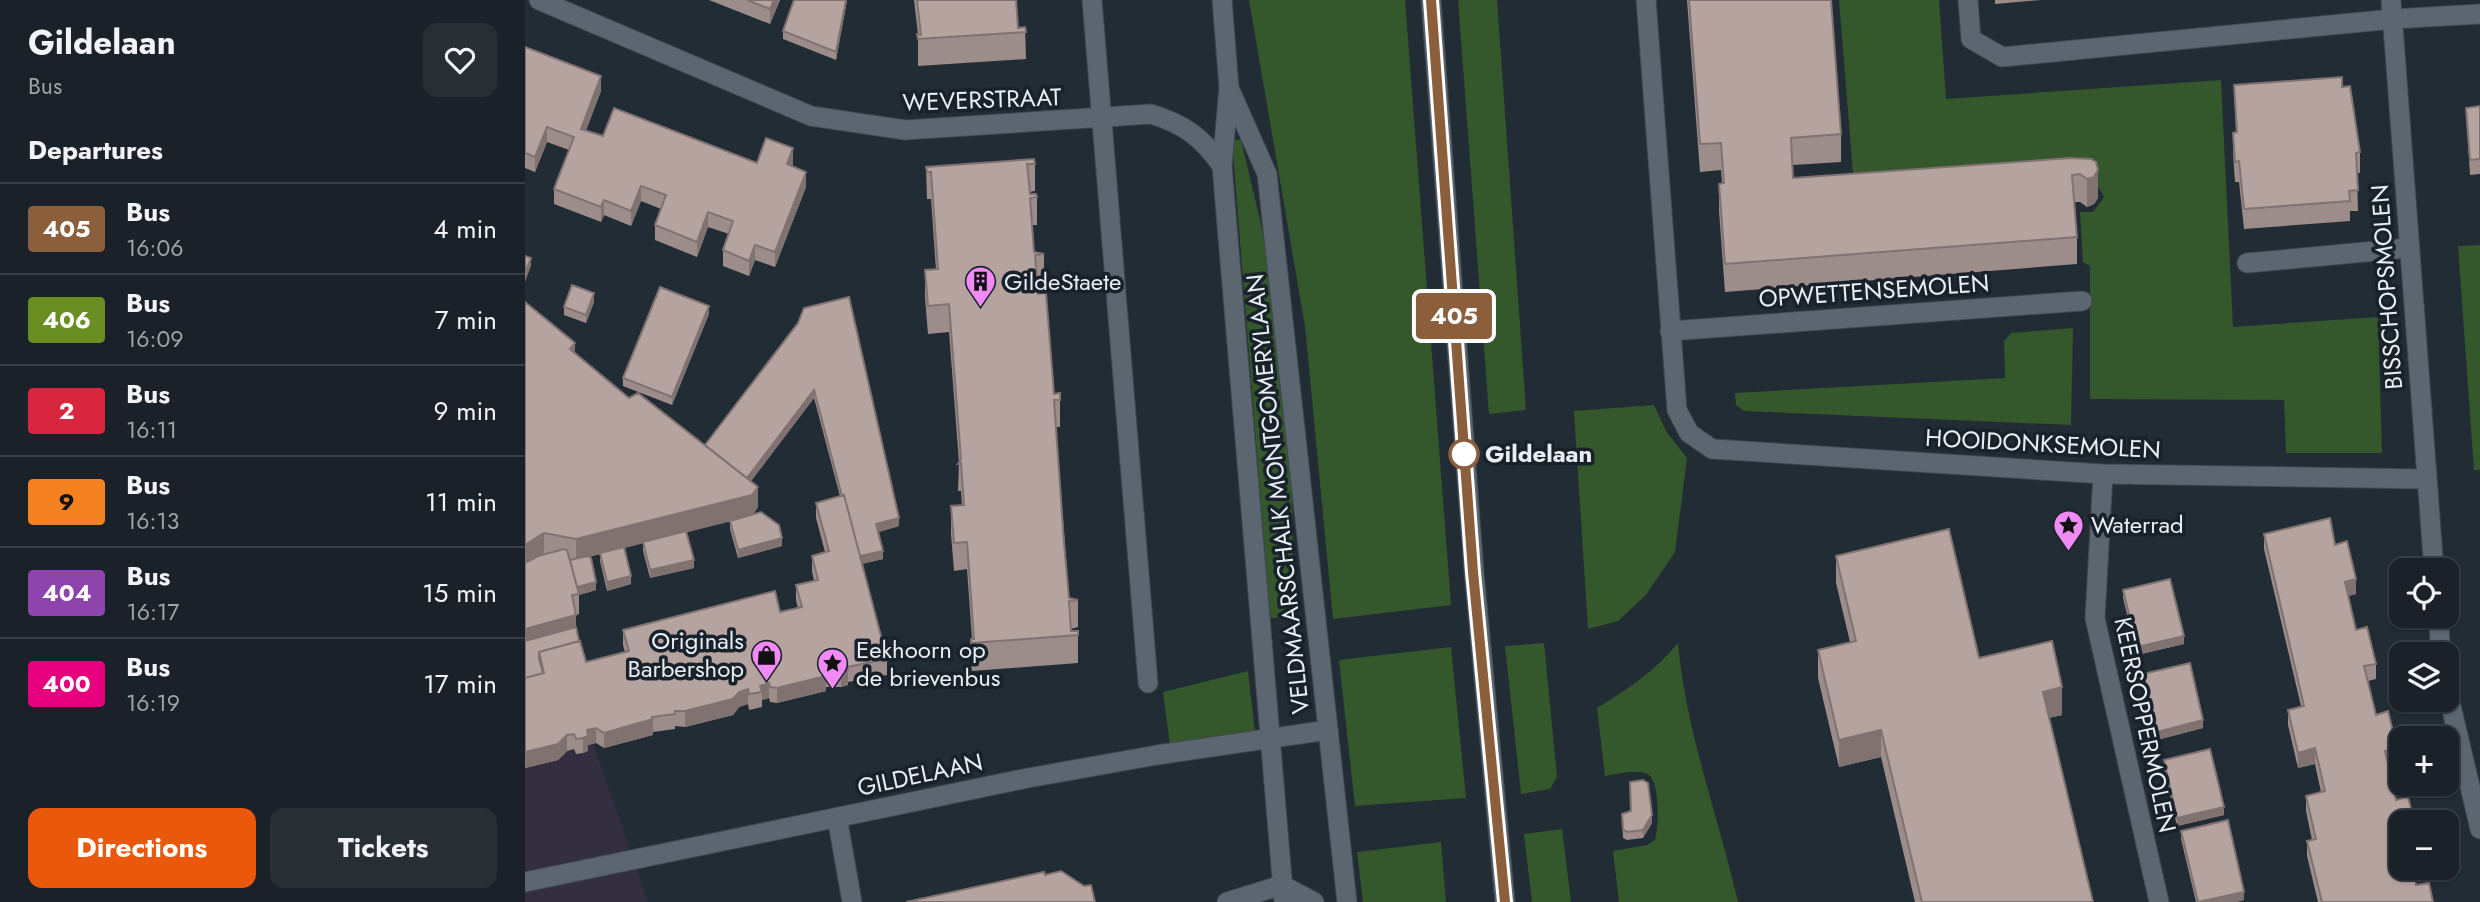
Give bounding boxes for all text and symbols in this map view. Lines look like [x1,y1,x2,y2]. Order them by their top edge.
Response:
text: Gildelaan [28,19,176,66]
button: heart [423,23,497,97]
text: Bus [28,69,62,103]
street label: WEVERSTRAAT [902,79,1062,120]
text: Departures [28,131,163,169]
street label: BISSCHOPSMOLEN [2362,183,2411,391]
text: Bus [126,193,170,231]
text: 4 min [433,210,497,248]
text: 405 [42,211,91,246]
text: 16:06 [126,231,184,265]
place label: GildeStaete [1004,264,1121,299]
building icon: GildeStaete [964,265,998,309]
street label: OPWETTENSEMOLEN [1757,265,1991,316]
street label: VELDMAARSCHALK MONTGOMERYLAAN [1237,272,1318,716]
text: Bus [126,284,170,322]
line badge: 405 [1414,293,1494,339]
text: 405 [1430,298,1478,333]
text: 7 min [435,301,497,339]
text: 406 [42,302,91,337]
text: 16:09 [126,322,184,356]
text: Bus [126,375,170,413]
text: 9 min [434,392,497,430]
text: 2 [59,393,74,428]
text: 16:11 [126,413,177,447]
street label: HOOIDONKSEMOLEN [1924,420,2162,467]
place label: Gildelaan [1485,436,1592,471]
marker: Gildelaan [1449,439,1479,469]
text: Bus [126,466,170,504]
text: 11 min [425,483,497,521]
text: 9 [58,484,75,519]
text: 16:13 [126,504,179,538]
place label: Waterrad [2091,507,2184,542]
place icon: Waterrad [2051,508,2085,552]
text: Bus [126,557,170,595]
map controls [2389,558,2459,880]
button: locate [2389,558,2459,628]
text: 15 min [422,574,497,612]
text: 404 [42,575,91,610]
text: 16:17 [126,595,179,629]
street label: KEERSOPPERMOLEN [2106,614,2185,836]
place label: Originals Barbershop [628,623,744,686]
place label: Eekhoorn op de brievenbus [856,632,1001,695]
shop icon: Originals Barbershop [750,638,784,682]
button: layers [2389,642,2459,712]
place icon: Eekhoorn op de brievenbus [816,647,850,691]
text: Bus [126,648,170,686]
text: 17 min [423,665,497,703]
text: 400 [42,666,91,701]
text: 16:19 [126,686,180,720]
button: + [2389,726,2459,796]
street label: GILDELAAN [854,744,986,805]
button: Directions [28,808,256,888]
button: Tickets [270,808,497,888]
button: − [2389,810,2459,880]

